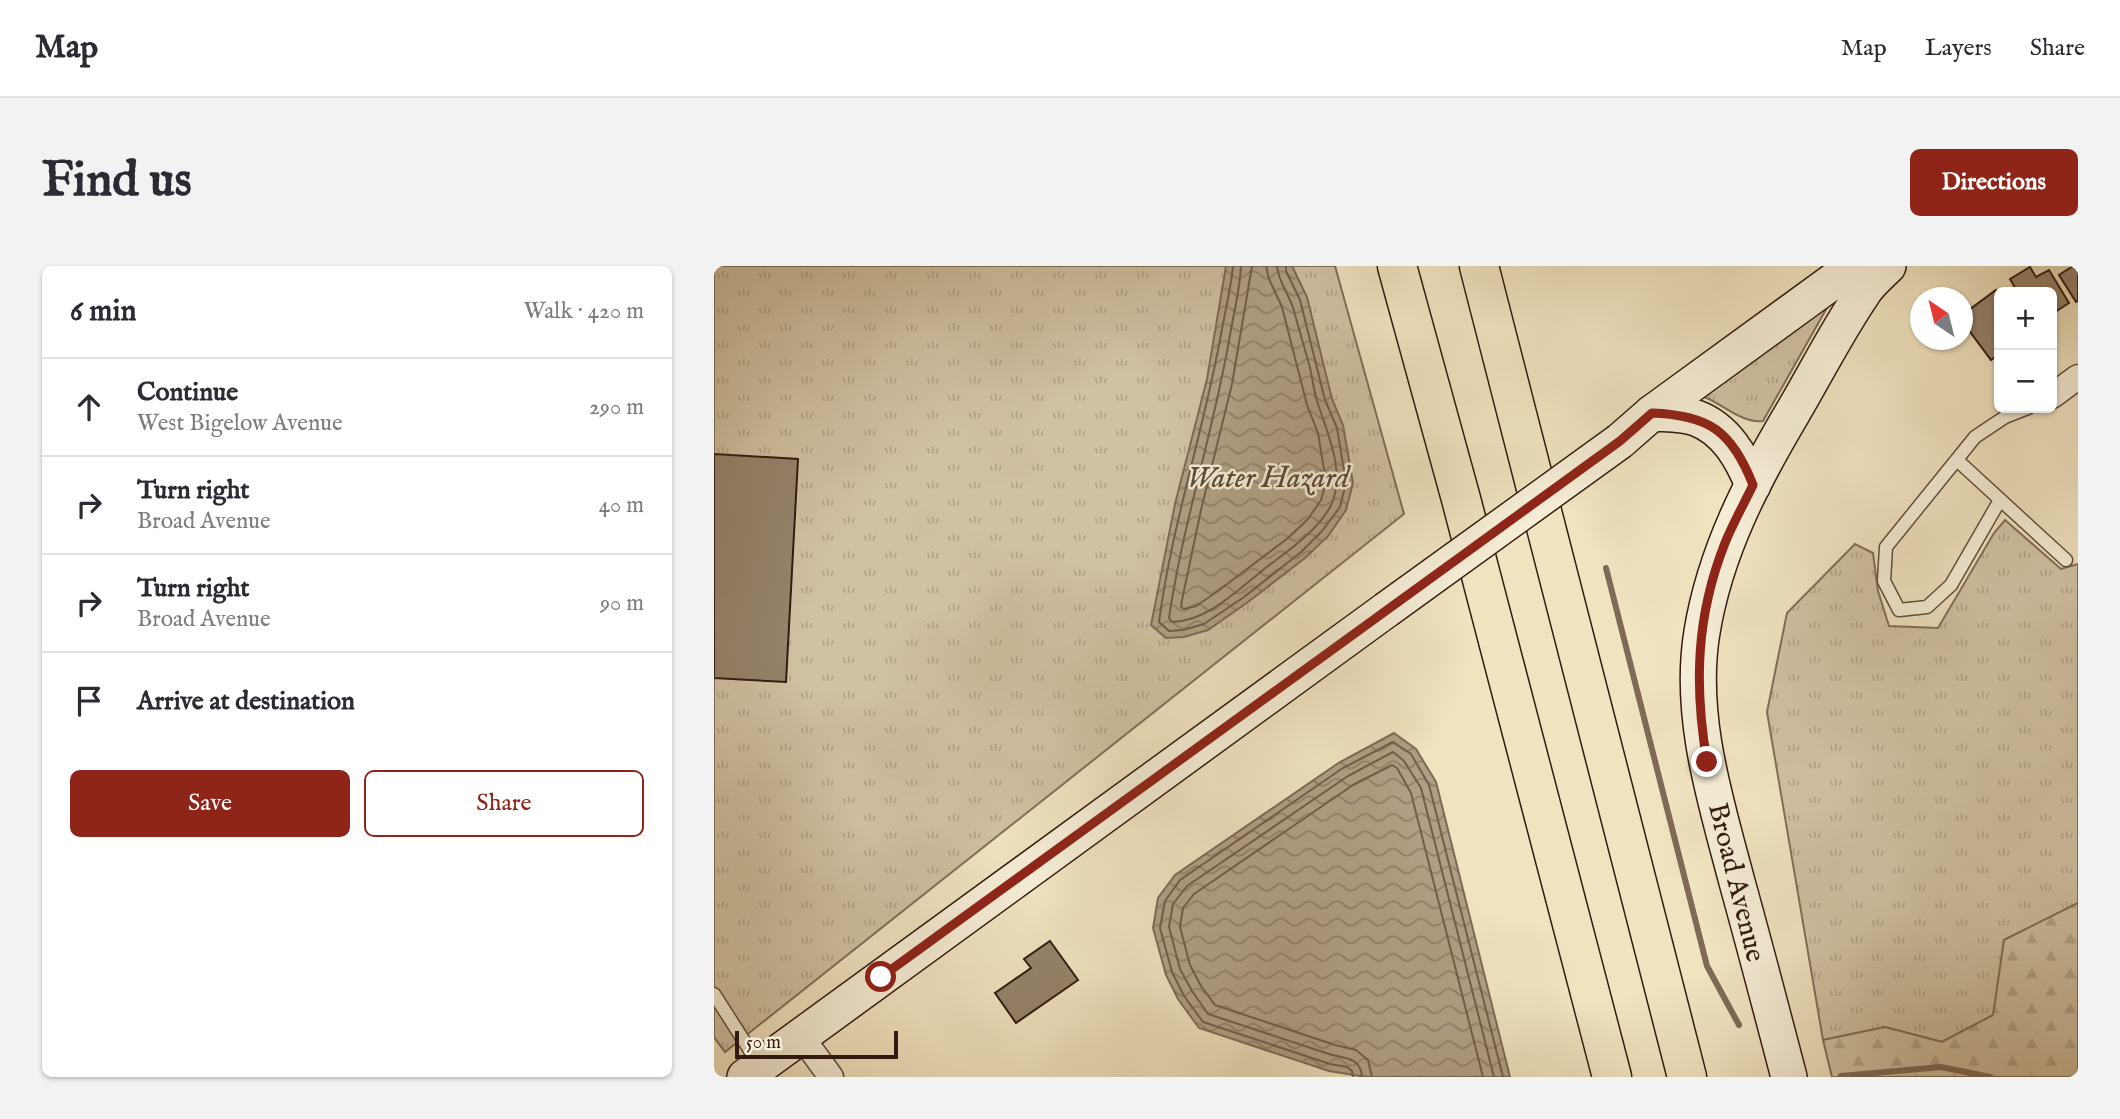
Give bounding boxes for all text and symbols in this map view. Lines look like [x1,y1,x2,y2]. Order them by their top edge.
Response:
text: Map [35,27,98,69]
text: Map [1841,33,1887,64]
text: Layers [1925,33,1992,64]
text: Share [2030,33,2085,64]
button: Directions [1910,149,2078,216]
text: Find us [42,151,192,213]
north arrow [1910,287,1973,350]
map controls [1994,287,2057,413]
button: + [1994,287,2057,350]
text: 6 min [70,293,136,331]
text: Walk · 420 m [524,297,644,326]
button: − [1994,350,2057,413]
text: Continue [137,376,238,409]
icon: ahead [70,388,108,426]
text: 290 m [589,393,644,422]
text: West Bigelow Avenue [137,409,342,438]
water label: Water Hazard [1187,460,1351,498]
text: Turn right [137,474,250,507]
icon: right [70,486,108,524]
text: 40 m [599,491,644,520]
text: Broad Avenue [137,507,271,536]
text: Turn right [137,572,250,605]
icon: right [70,584,108,622]
text: 90 m [600,589,644,618]
text: Broad Avenue [137,605,271,634]
icon: arrive [70,682,108,720]
text: Arrive at destination [137,685,355,718]
route end [1691,746,1722,777]
button: Save [70,770,350,837]
button: Share [364,770,644,837]
street label: Broad Avenue [1699,799,1772,966]
route start [865,961,896,992]
scale bar [735,1028,898,1060]
text: 50 m [746,1031,781,1055]

